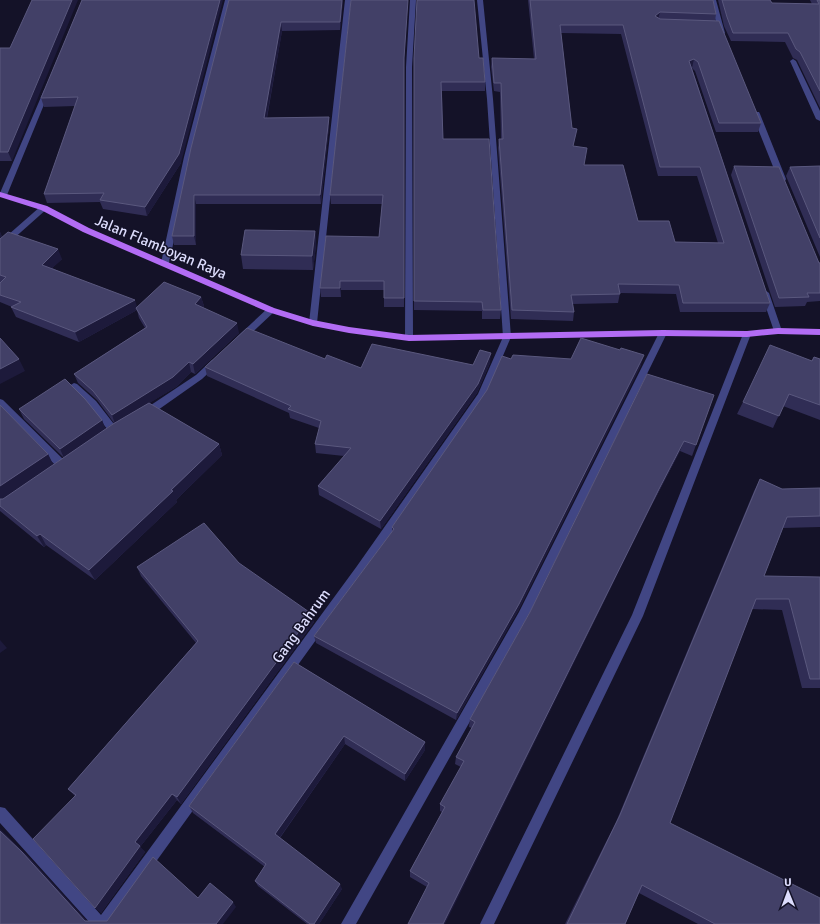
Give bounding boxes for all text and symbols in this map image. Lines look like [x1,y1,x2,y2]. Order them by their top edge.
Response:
street label: Jalan Flamboyan Raya [92,211,230,283]
street label: Gang Bahrum [268,585,334,667]
north arrow [768,872,808,912]
text: U [784,876,792,889]

